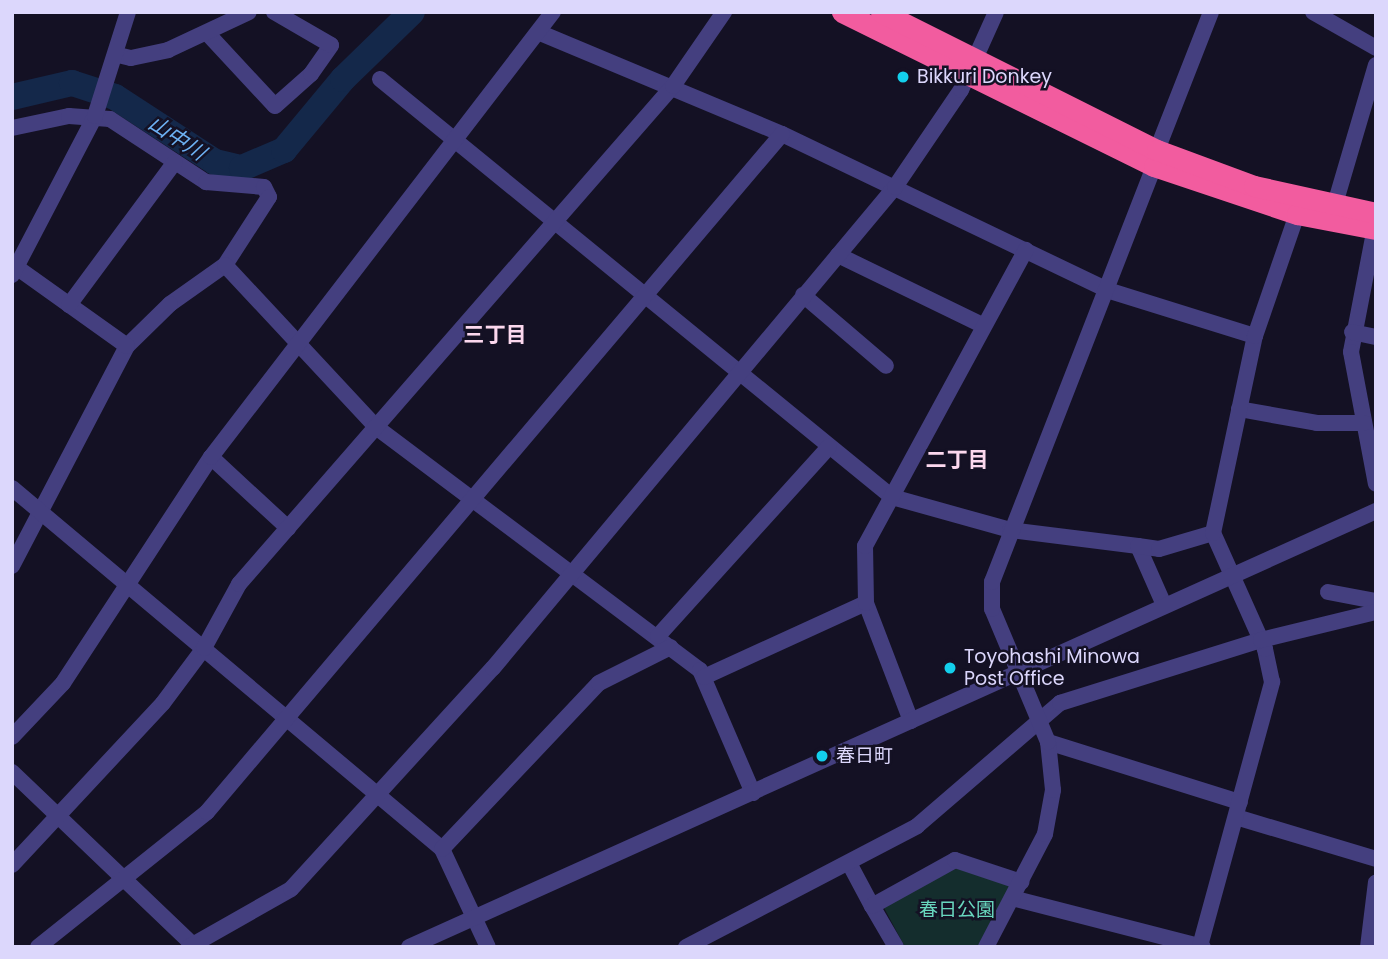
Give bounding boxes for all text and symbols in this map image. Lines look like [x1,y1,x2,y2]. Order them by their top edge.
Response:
place label: Bikkuri Donkey [917,66,1052,88]
marker: Bikkuri Donkey [895,69,911,85]
water label: 山中川 [144,110,210,166]
district label: 三丁目 [464,322,526,348]
district label: 二丁目 [926,447,988,473]
place label: Toyohashi Minowa Post Office [964,646,1140,690]
marker: Toyohashi Minowa Post Office [942,660,958,676]
place label: 春日町 [836,745,893,767]
marker: 春日町 [814,748,830,764]
park label: 春日公園 [919,899,995,921]

